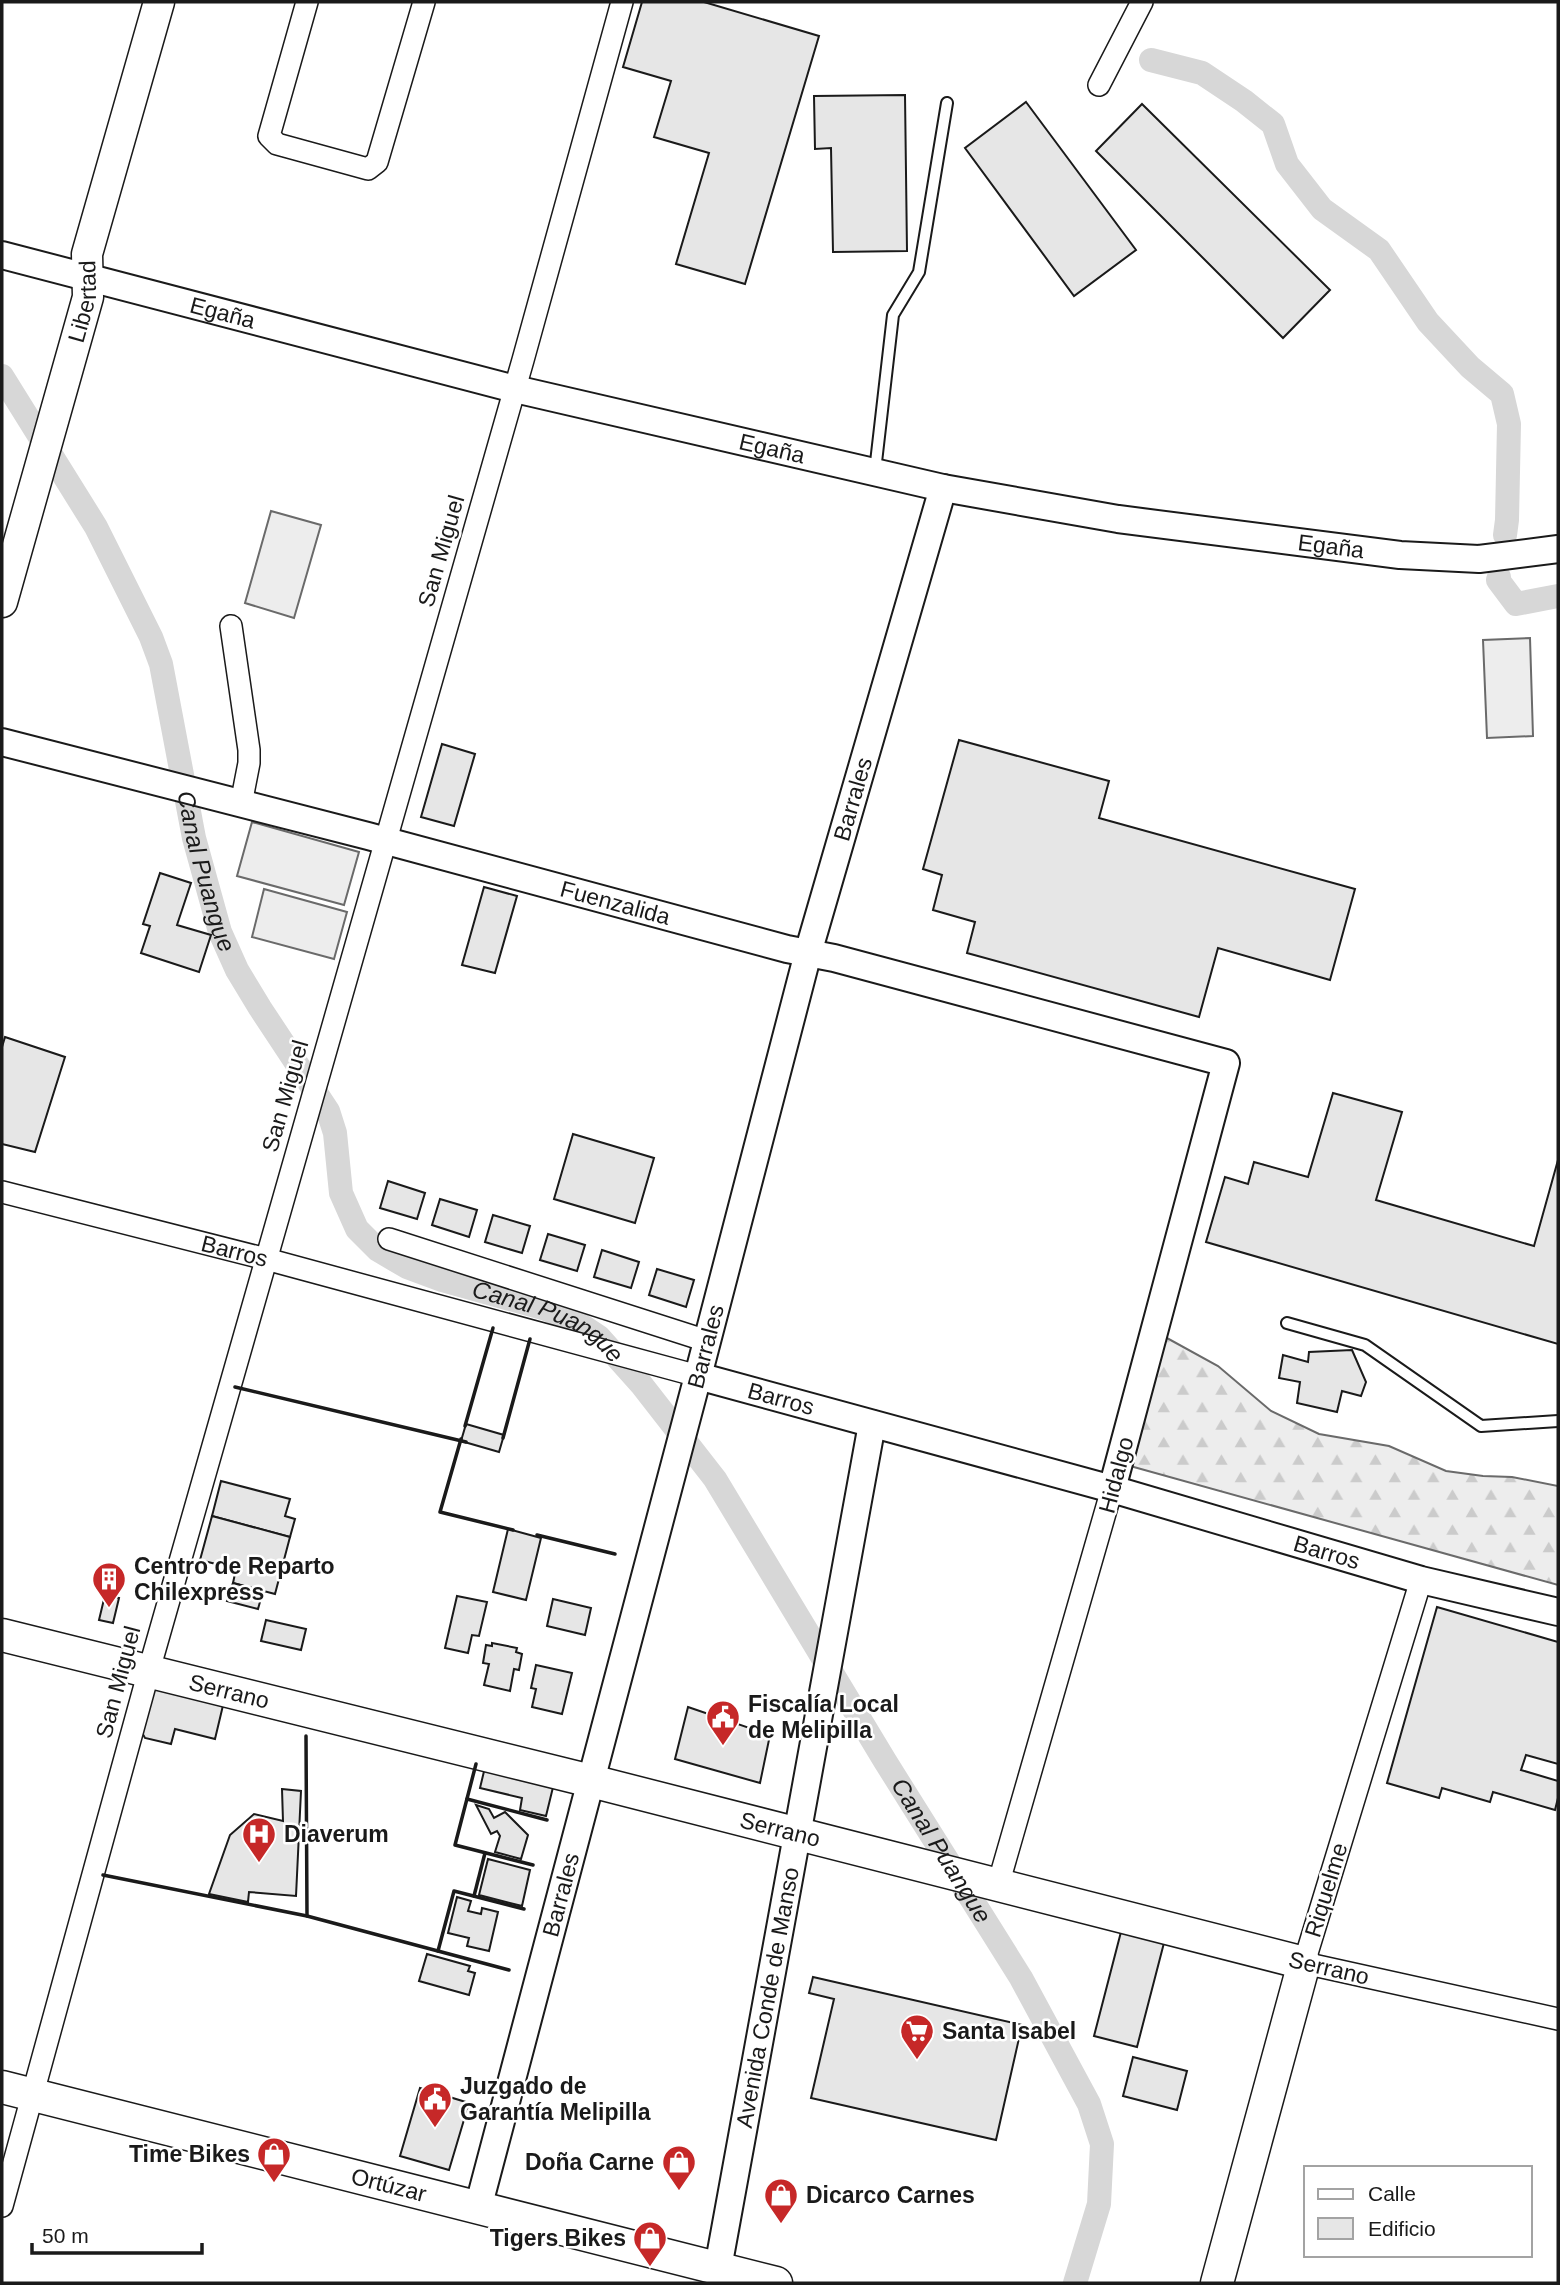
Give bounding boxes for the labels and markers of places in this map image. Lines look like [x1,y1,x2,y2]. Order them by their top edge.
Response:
place label: Centro de Reparto Chilexpress [134,1553,335,1605]
building icon: Centro de Reparto Chilexpress [90,1560,128,1609]
place label: Fiscalía Local de Melipilla [748,1691,899,1743]
public building icon: Fiscalía Local de Melipilla [704,1698,742,1747]
hospital icon: Diaverum [240,1815,278,1864]
place label: Diaverum [284,1821,389,1847]
supermarket icon: Santa Isabel [898,2012,936,2061]
place label: Santa Isabel [942,2018,1076,2044]
place label: Juzgado de Garantía Melipilla [460,2073,651,2125]
public building icon: Juzgado de Garantía Melipilla [416,2080,454,2129]
shop icon: Time Bikes [255,2135,293,2184]
place label: Time Bikes [129,2141,250,2167]
shop icon: Doña Carne [660,2143,698,2192]
place label: Doña Carne [525,2149,654,2175]
shop icon: Dicarco Carnes [762,2176,800,2225]
place label: Dicarco Carnes [806,2182,975,2208]
shop icon: Tigers Bikes [631,2219,669,2268]
place label: Tigers Bikes [490,2225,626,2251]

